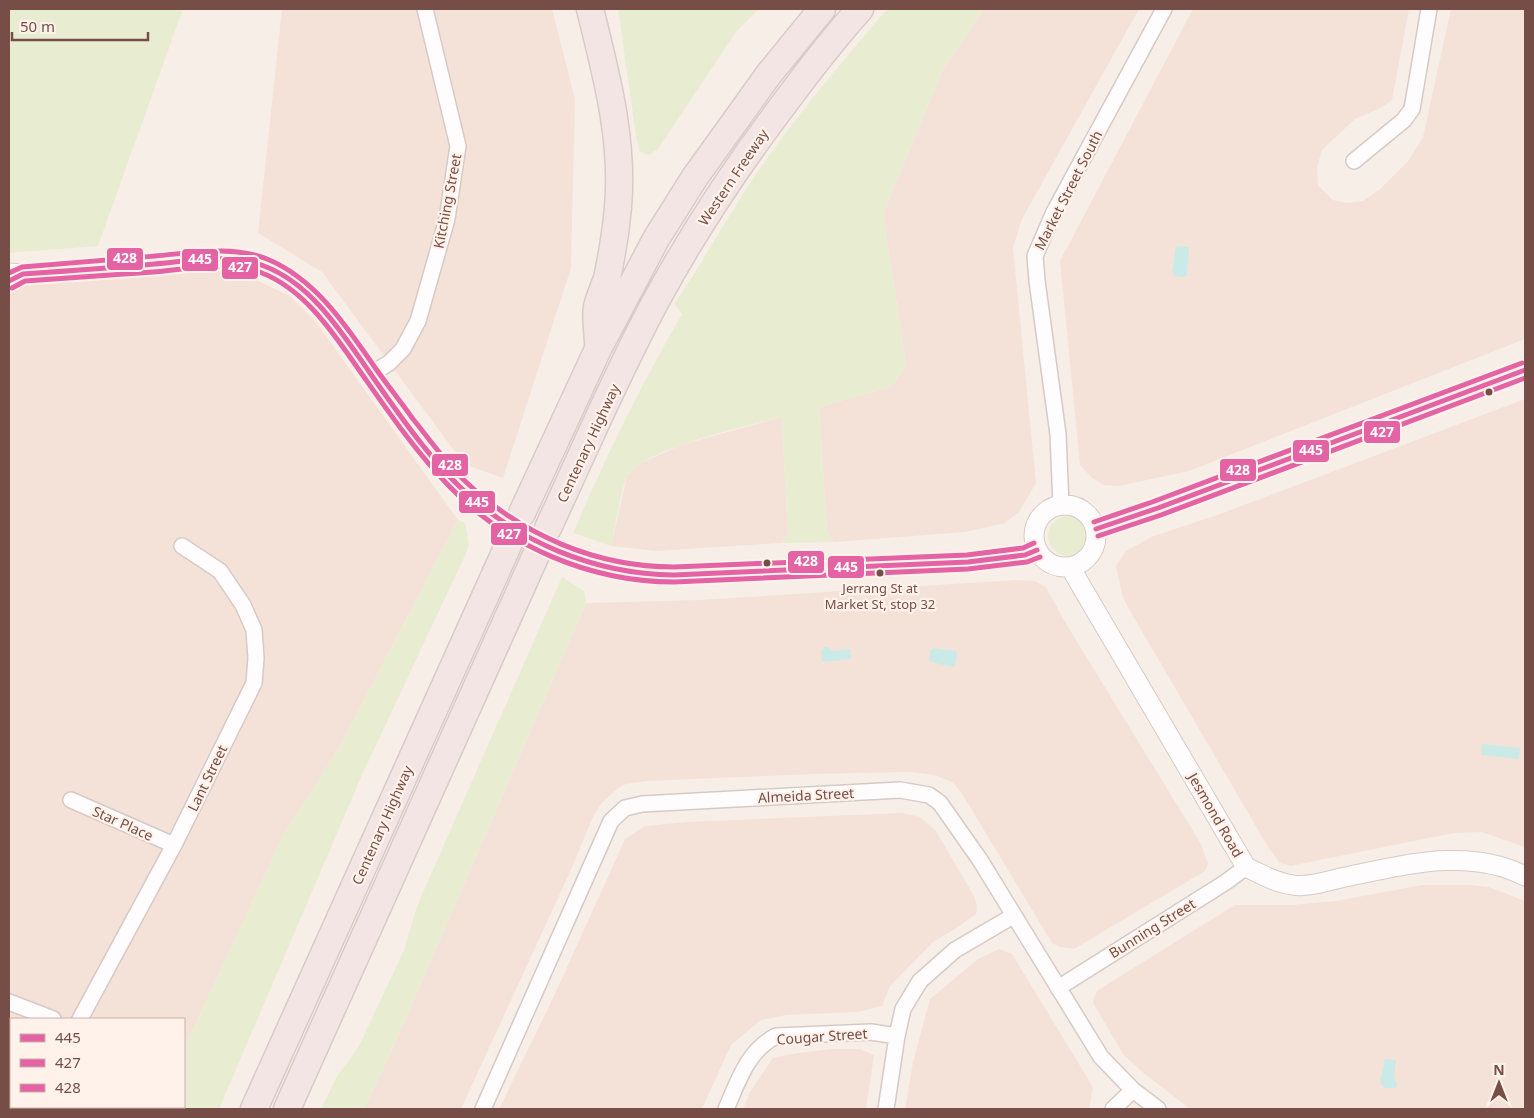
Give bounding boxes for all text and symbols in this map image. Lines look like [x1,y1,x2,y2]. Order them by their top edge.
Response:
scale bar [12,10,149,42]
text: 50 m [20,16,55,36]
street label: Western Freeway [694,124,773,229]
street label: Market Street South [1030,127,1106,253]
street label: Kitching Street [428,152,466,250]
line badge: 428 [106,247,144,271]
text: 428 [113,248,137,267]
line badge: 445 [181,248,219,272]
text: 445 [188,249,212,268]
line badge: 427 [221,256,259,280]
text: 427 [228,257,252,276]
street label: Centenary Highway [552,380,624,505]
unlabelled marker [1484,387,1494,397]
line badge: 427 [1363,420,1401,444]
text: 427 [1370,422,1394,441]
line badge: 445 [1292,439,1330,463]
text: 445 [1299,440,1323,459]
line badge: 428 [431,453,469,477]
text: 428 [438,455,462,474]
line badge: 428 [1219,458,1257,482]
text: 428 [1226,460,1250,479]
line badge: 445 [458,490,496,514]
text: 445 [465,492,489,511]
line badge: 427 [490,522,528,546]
text: 427 [497,524,521,543]
line badge: 428 [787,550,825,574]
text: 428 [794,551,818,570]
line badge: 445 [827,555,865,579]
text: 445 [834,557,858,576]
unlabelled marker [762,558,772,568]
marker: Jerrang St at Market St, stop 32 [875,568,885,578]
place label: Jerrang St at Market St, stop 32 [825,579,935,613]
street label: Lant Street [183,742,231,814]
street label: Centenary Highway [347,762,417,888]
street label: Jesmond Road [1183,768,1248,861]
street label: Almeida Street [757,783,855,807]
street label: Star Place [90,801,156,845]
street label: Bunning Street [1105,894,1199,962]
legend [10,1018,185,1108]
street label: Cougar Street [776,1023,868,1049]
text: 445 [55,1027,81,1047]
text: 427 [55,1052,81,1072]
north arrow [1474,1058,1524,1108]
text: N [1493,1060,1505,1079]
text: 428 [55,1077,81,1097]

